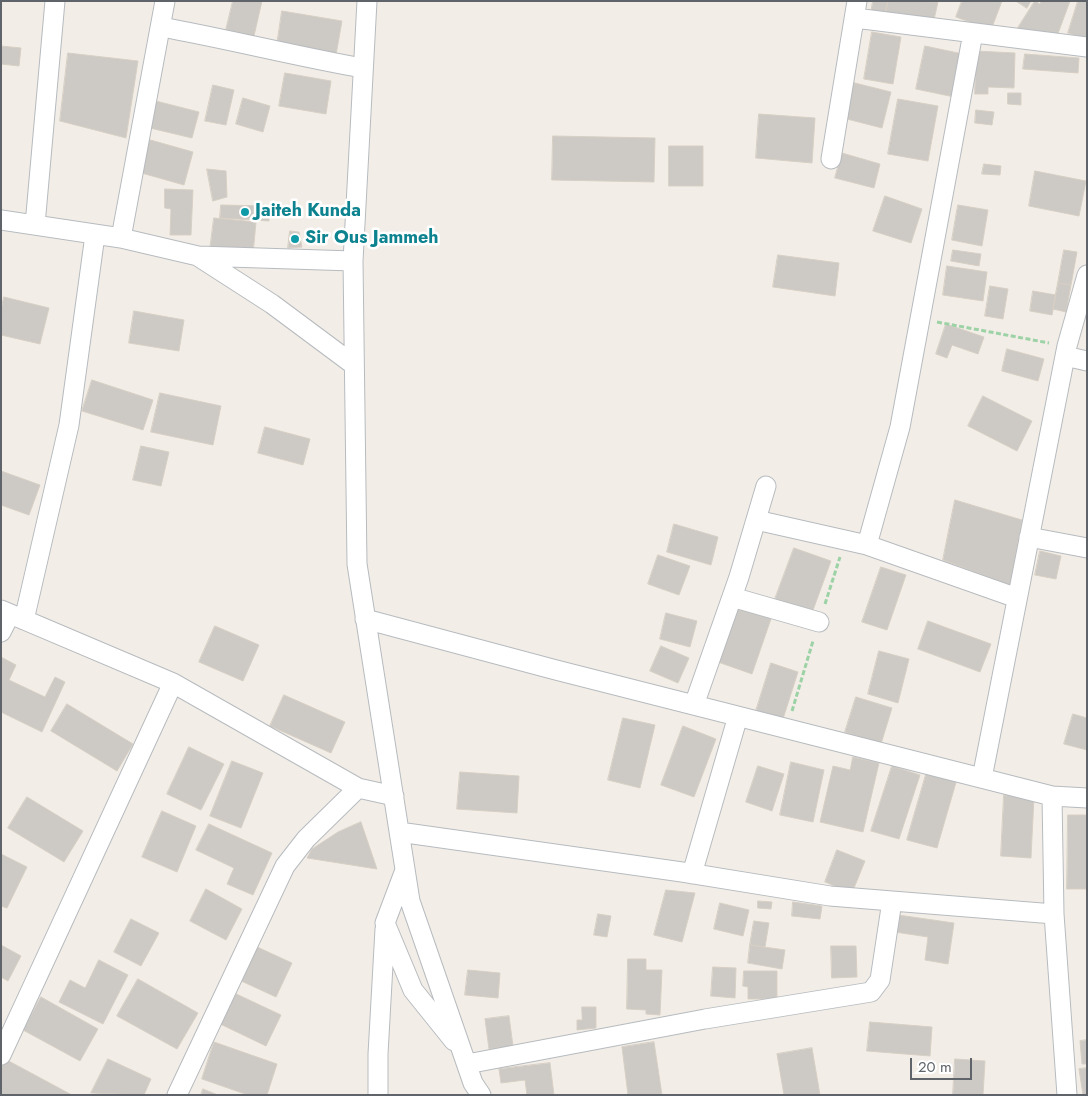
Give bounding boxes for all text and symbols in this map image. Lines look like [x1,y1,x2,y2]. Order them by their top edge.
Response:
place label: Jaiteh Kunda [255,201,361,223]
marker: Jaiteh Kunda [239,206,251,218]
place label: Sir Ous Jammeh [305,228,438,250]
marker: Sir Ous Jammeh [289,233,301,245]
scale bar [913,1048,976,1080]
text: 20 m [918,1056,952,1078]

